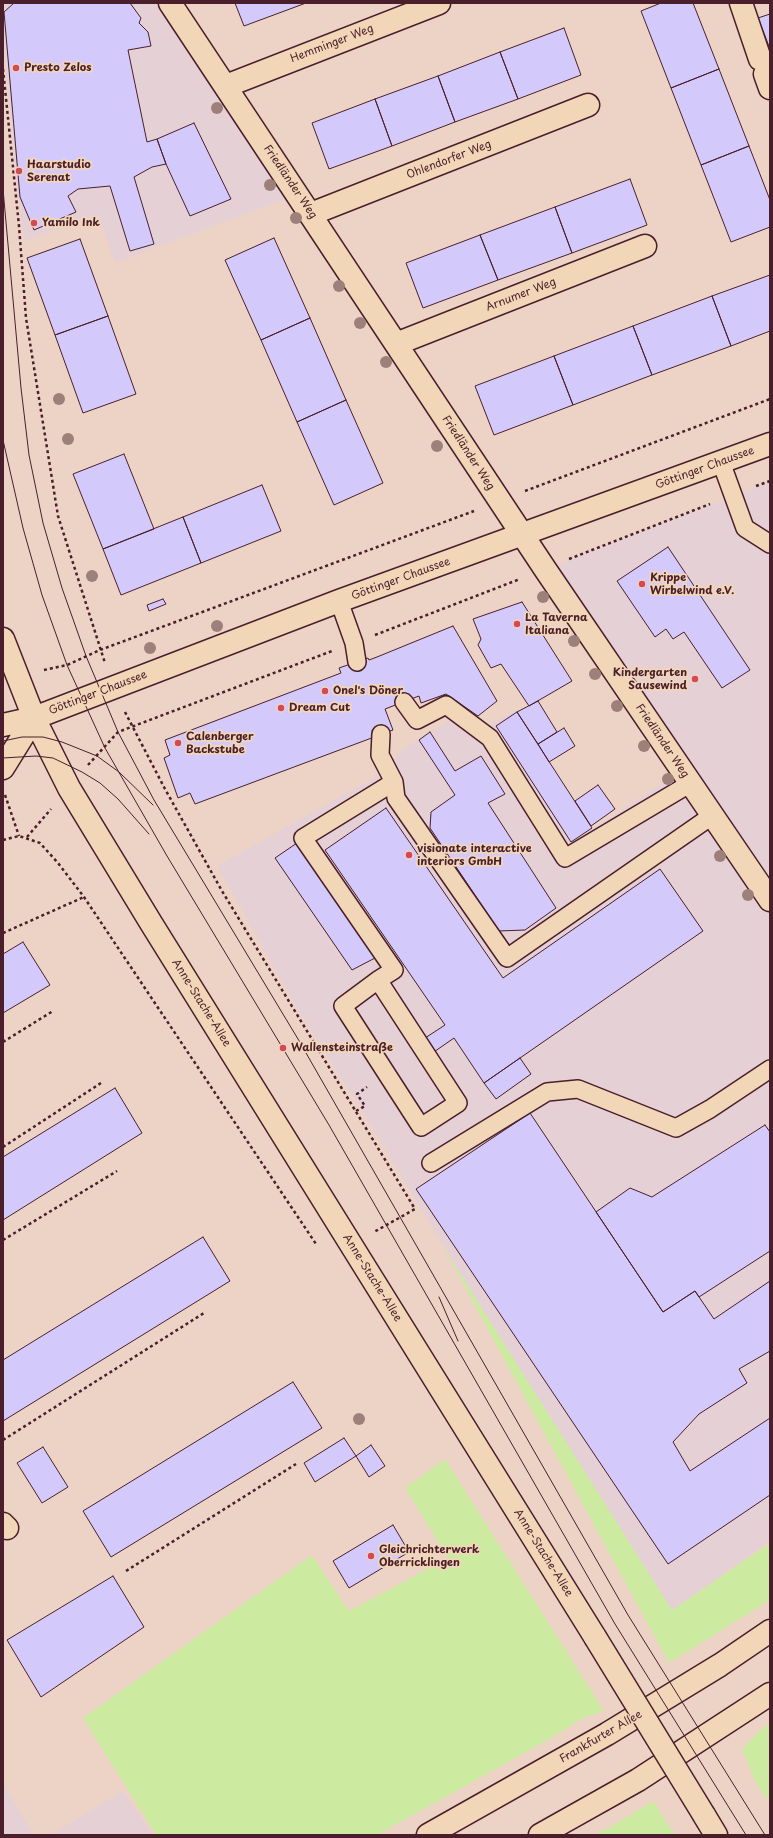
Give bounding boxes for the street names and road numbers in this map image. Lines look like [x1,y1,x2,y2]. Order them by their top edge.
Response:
street label: Hemminger Weg [289,22,375,66]
street label: Ohlendorfer Weg [405,138,493,182]
street label: Friedländer Weg [260,143,320,221]
street label: Arnumer Weg [484,276,558,314]
street label: Friedländer Weg [439,413,497,493]
street label: Göttinger Chaussee [654,444,756,492]
street label: Göttinger Chaussee [350,555,452,603]
street label: Göttinger Chaussee [47,668,149,718]
street label: Friedländer Weg [632,702,692,780]
street label: Anne-Stache-Allee [169,957,233,1049]
street label: Anne-Stache-Allee [340,1232,404,1324]
street label: Anne-Stache-Allee [511,1507,575,1599]
street label: Frankfurter Allee [557,1708,645,1766]

